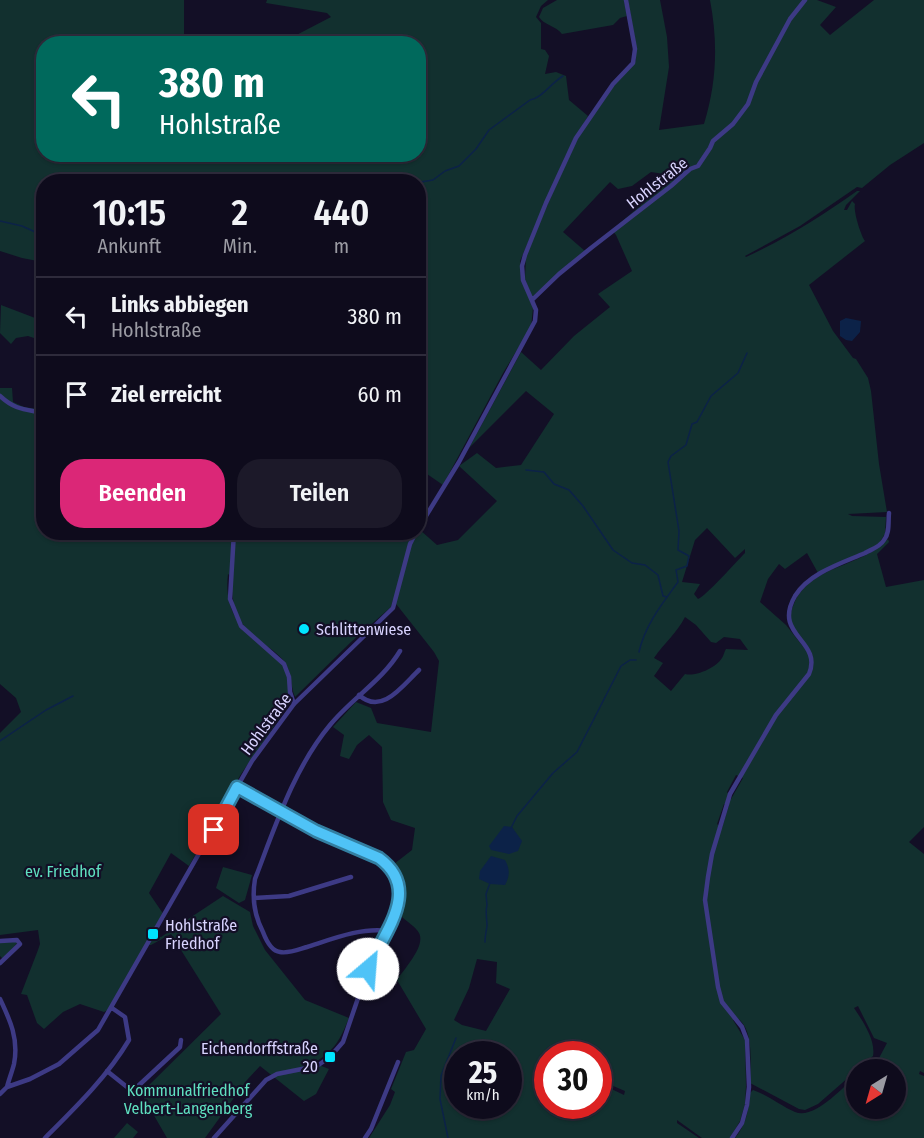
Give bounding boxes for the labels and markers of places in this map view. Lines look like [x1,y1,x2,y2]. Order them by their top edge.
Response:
place label: Schlittenwiese [316,620,411,639]
marker: Schlittenwiese [297,622,311,636]
pin [188,804,239,855]
place label: Hohlstraße Friedhof [165,916,237,953]
marker: Hohlstraße Friedhof [146,927,160,941]
place label: Eichendorffstraße 20 [201,1039,318,1076]
marker: Eichendorffstraße 20 [323,1050,337,1064]

